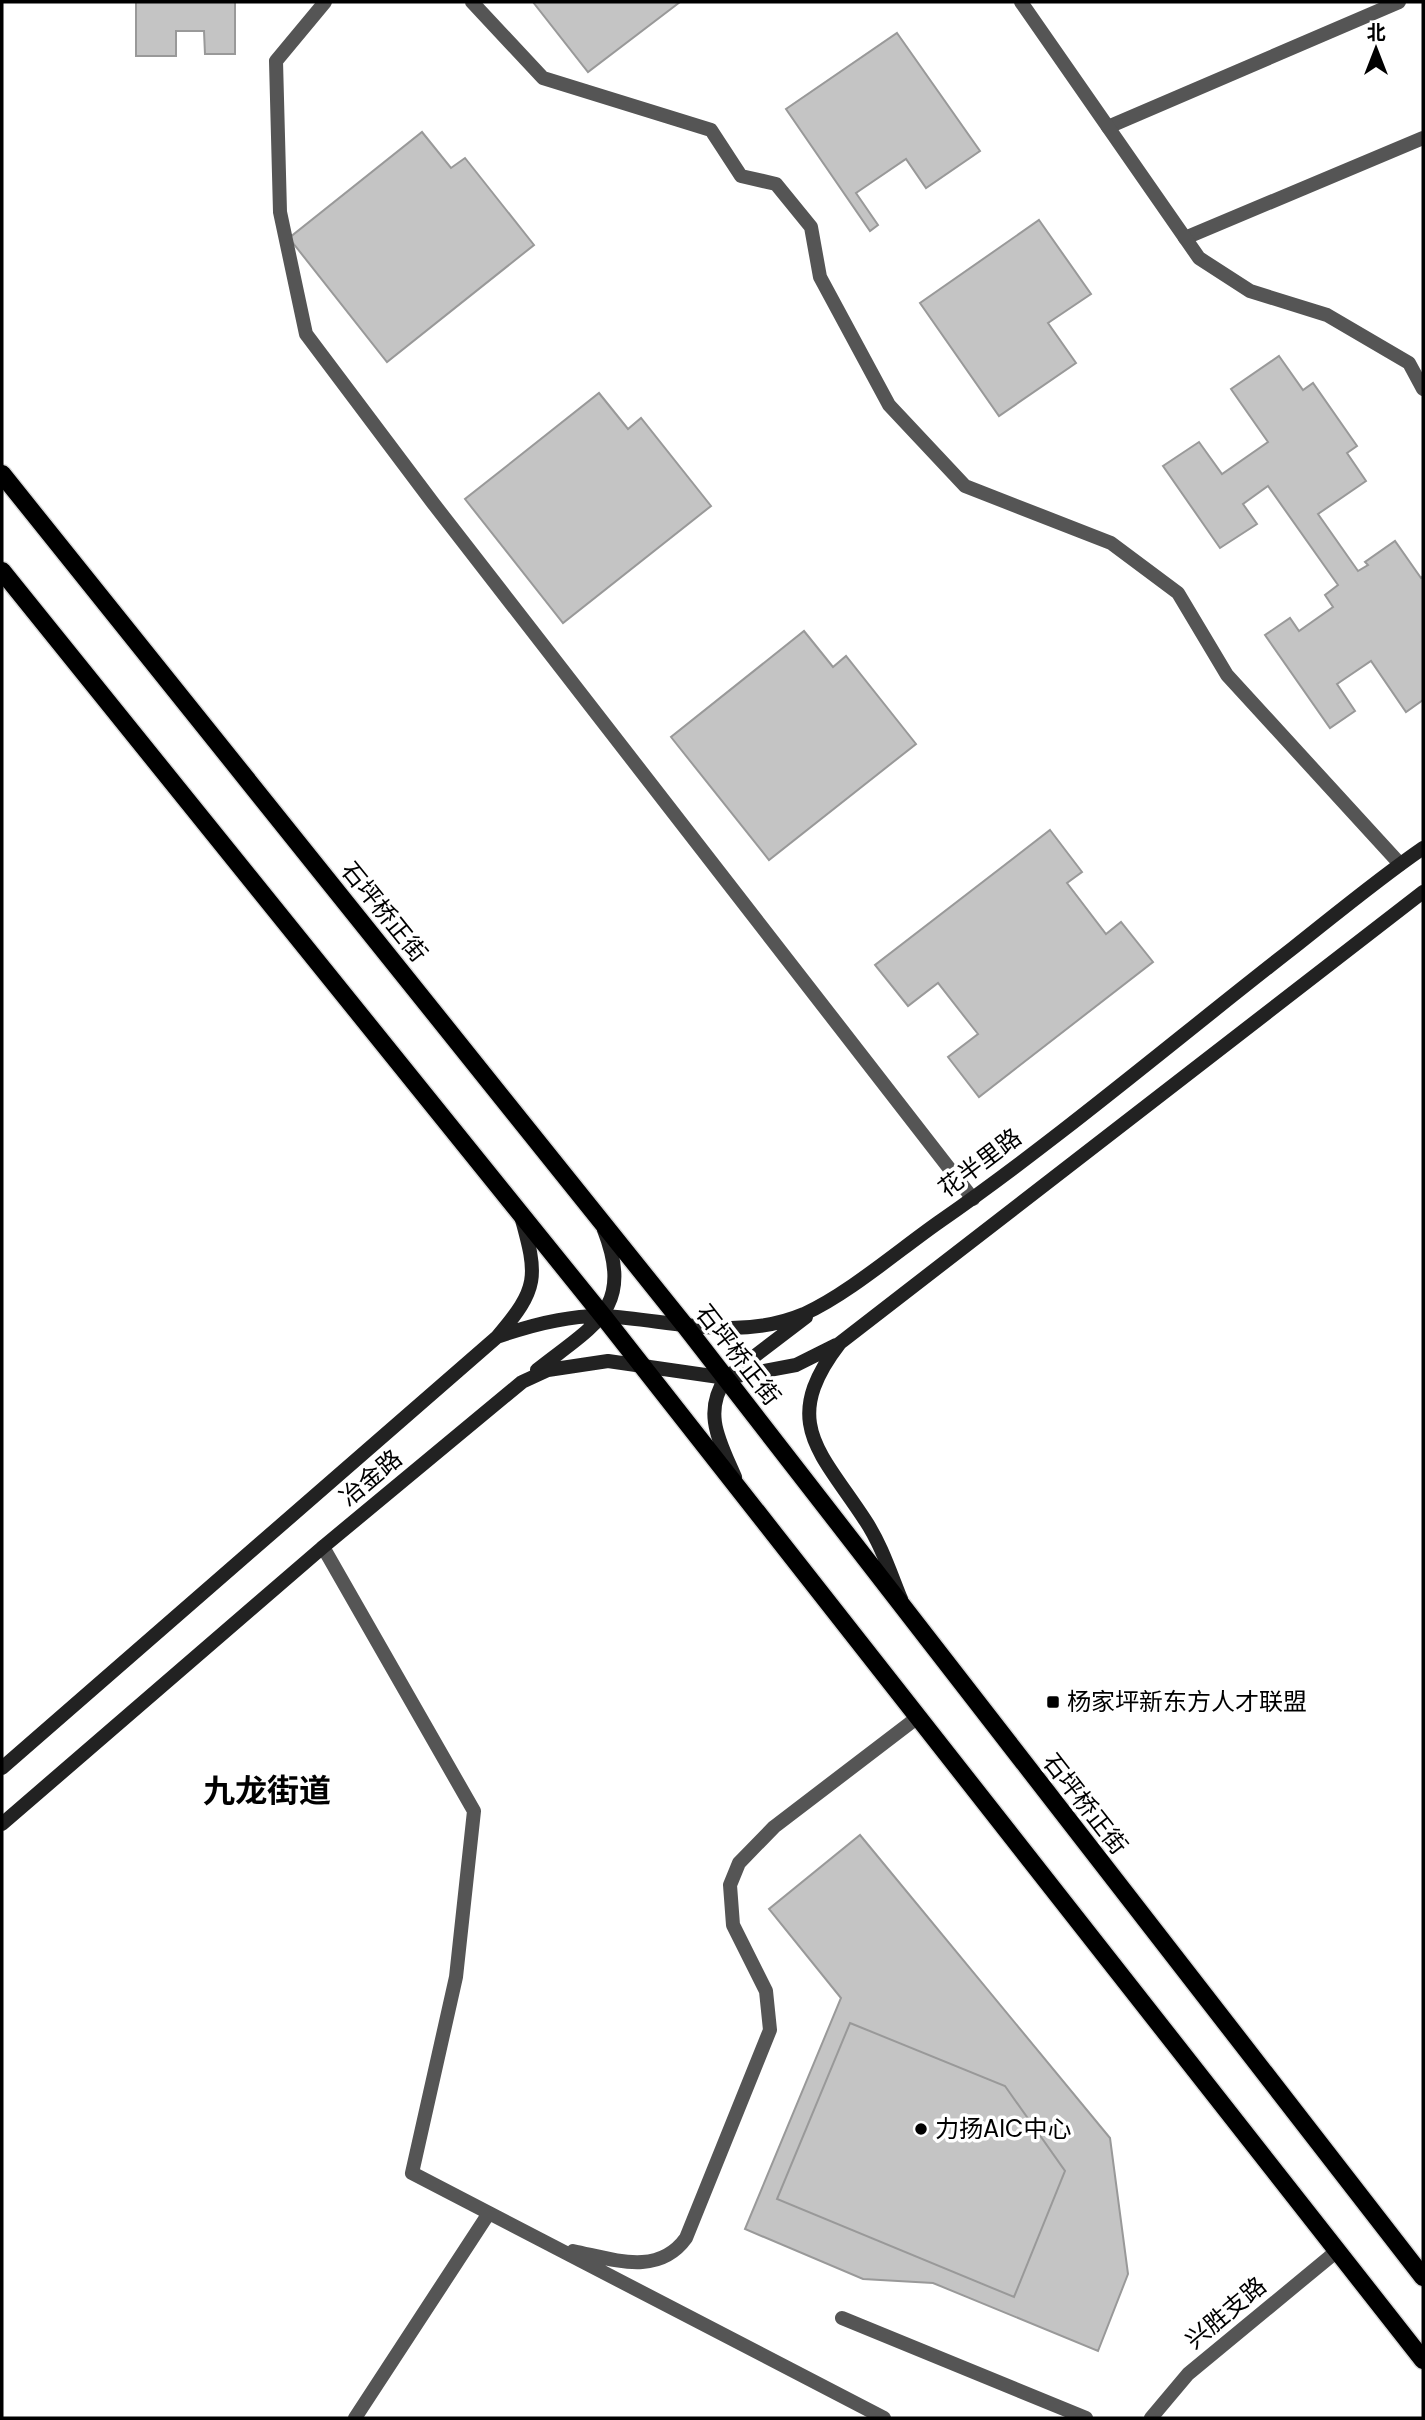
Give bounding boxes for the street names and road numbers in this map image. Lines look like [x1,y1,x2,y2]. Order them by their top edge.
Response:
street label: 石坪桥正街 [334,855,435,969]
street label: 花半里路 [931,1121,1028,1205]
street label: 石坪桥正街 [688,1297,788,1412]
street label: 冶金路 [332,1442,409,1513]
street label: 石坪桥正街 [1035,1746,1135,1861]
street label: 兴胜支路 [1178,2269,1273,2356]

